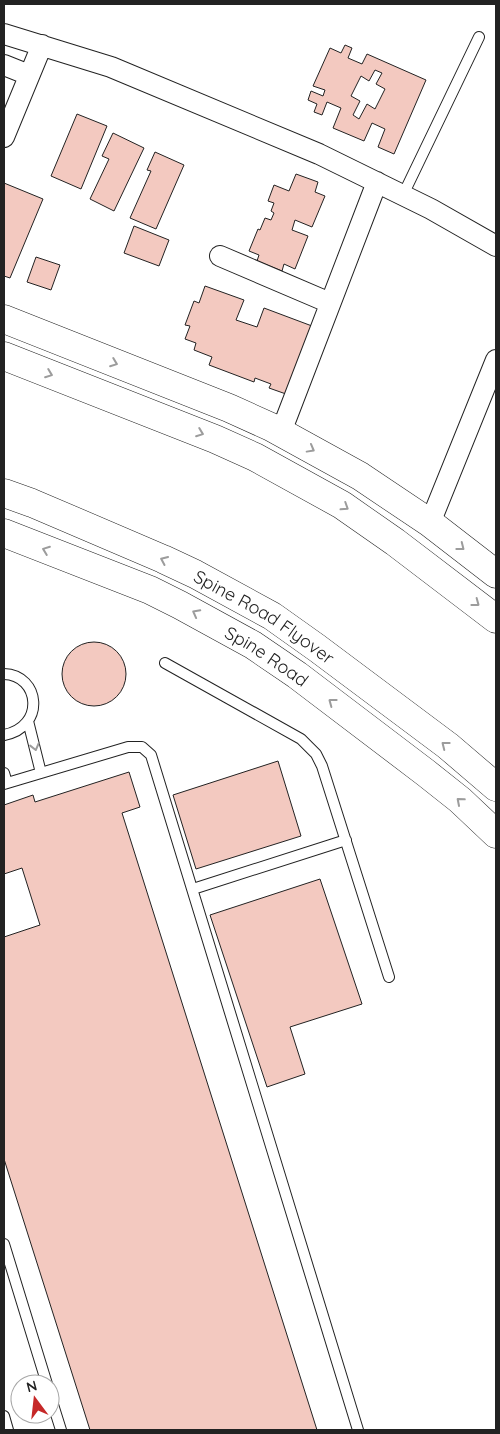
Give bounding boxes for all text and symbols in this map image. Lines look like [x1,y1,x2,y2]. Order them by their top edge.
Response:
one-way arrow [109,357,118,367]
one-way arrow [44,367,53,378]
one-way arrow [195,427,204,437]
one-way arrow [306,443,315,453]
one-way arrow [339,501,348,511]
one-way arrow [456,542,465,551]
one-way arrow [43,546,51,556]
one-way arrow [160,556,169,566]
street label: Spine Road Flyover [189,566,337,670]
one-way arrow [470,598,479,606]
one-way arrow [192,609,201,619]
street label: Spine Road [220,622,312,692]
one-way arrow [329,699,338,707]
one-way arrow [29,742,40,751]
one-way arrow [442,742,451,751]
one-way arrow [457,798,466,807]
north arrow [10,1374,60,1424]
text: N [24,1376,39,1396]

